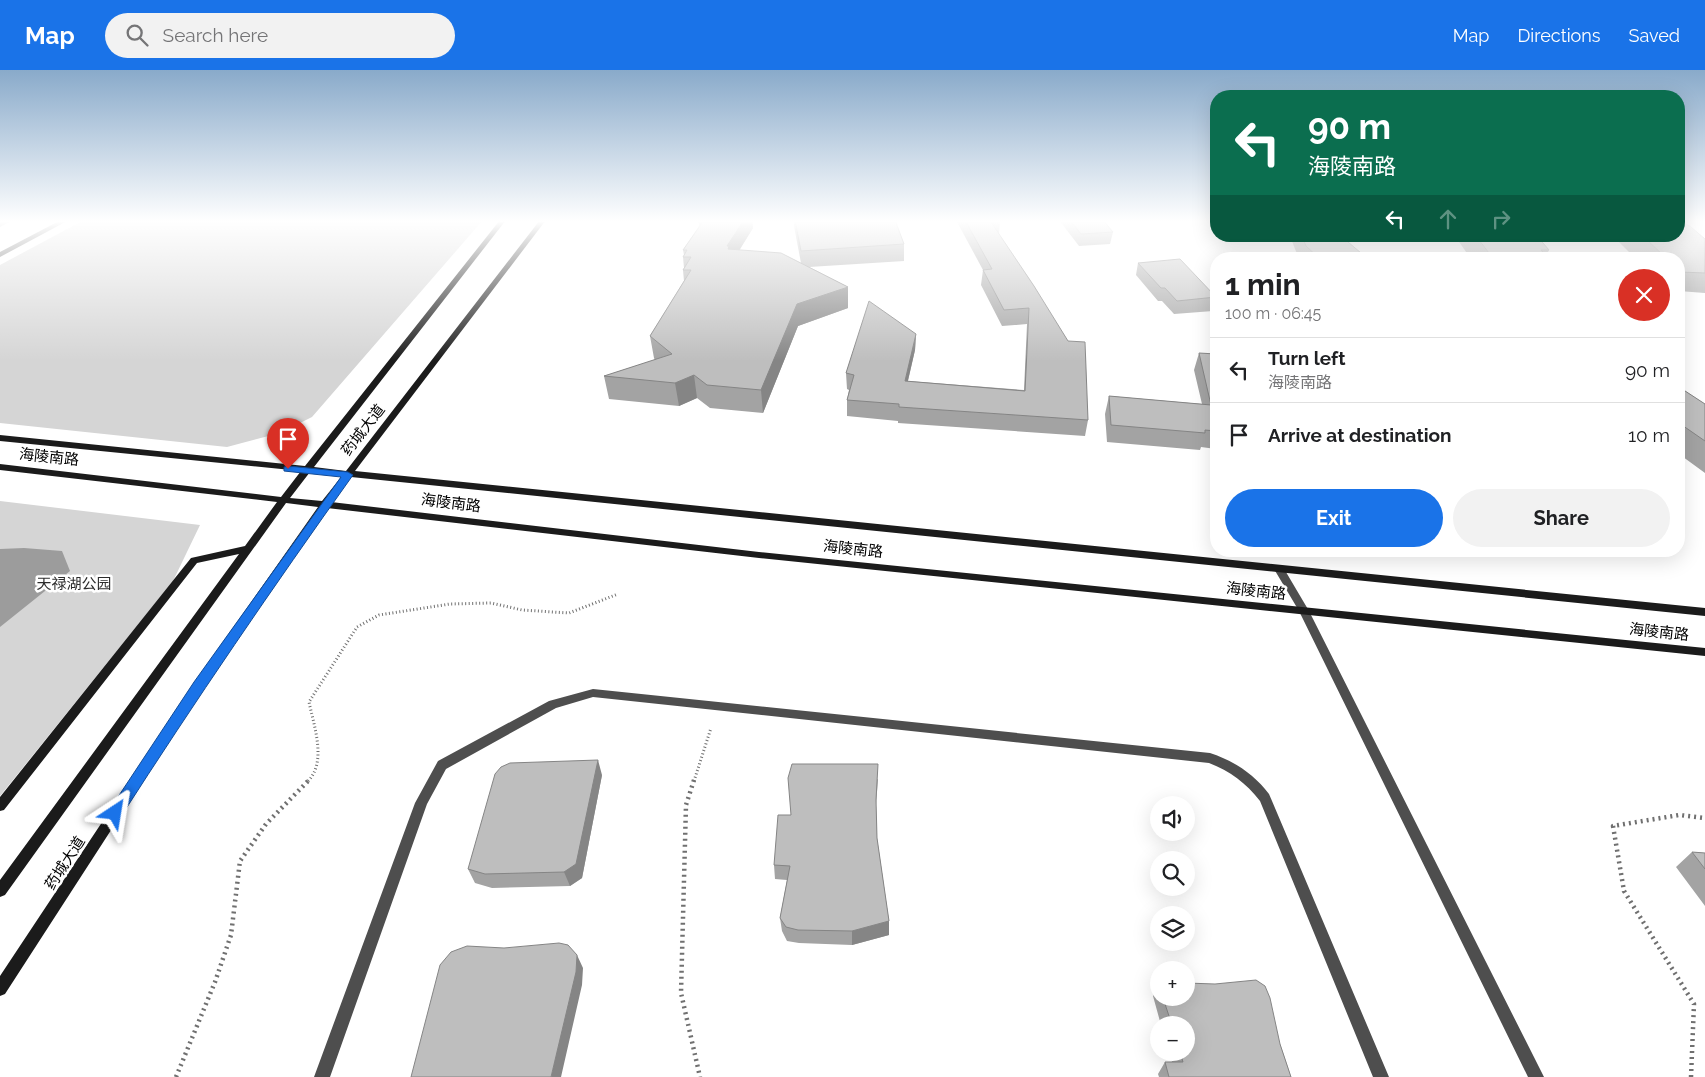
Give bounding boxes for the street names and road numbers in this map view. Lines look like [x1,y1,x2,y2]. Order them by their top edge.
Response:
street label: 药城大道 [337,401,389,459]
street label: 海陵南路 [18,445,80,469]
street label: 海陵南路 [420,490,482,516]
street label: 海陵南路 [822,537,884,561]
street label: 海陵南路 [1225,579,1287,603]
street label: 海陵南路 [1628,620,1690,644]
street label: 药城大道 [41,833,89,893]

